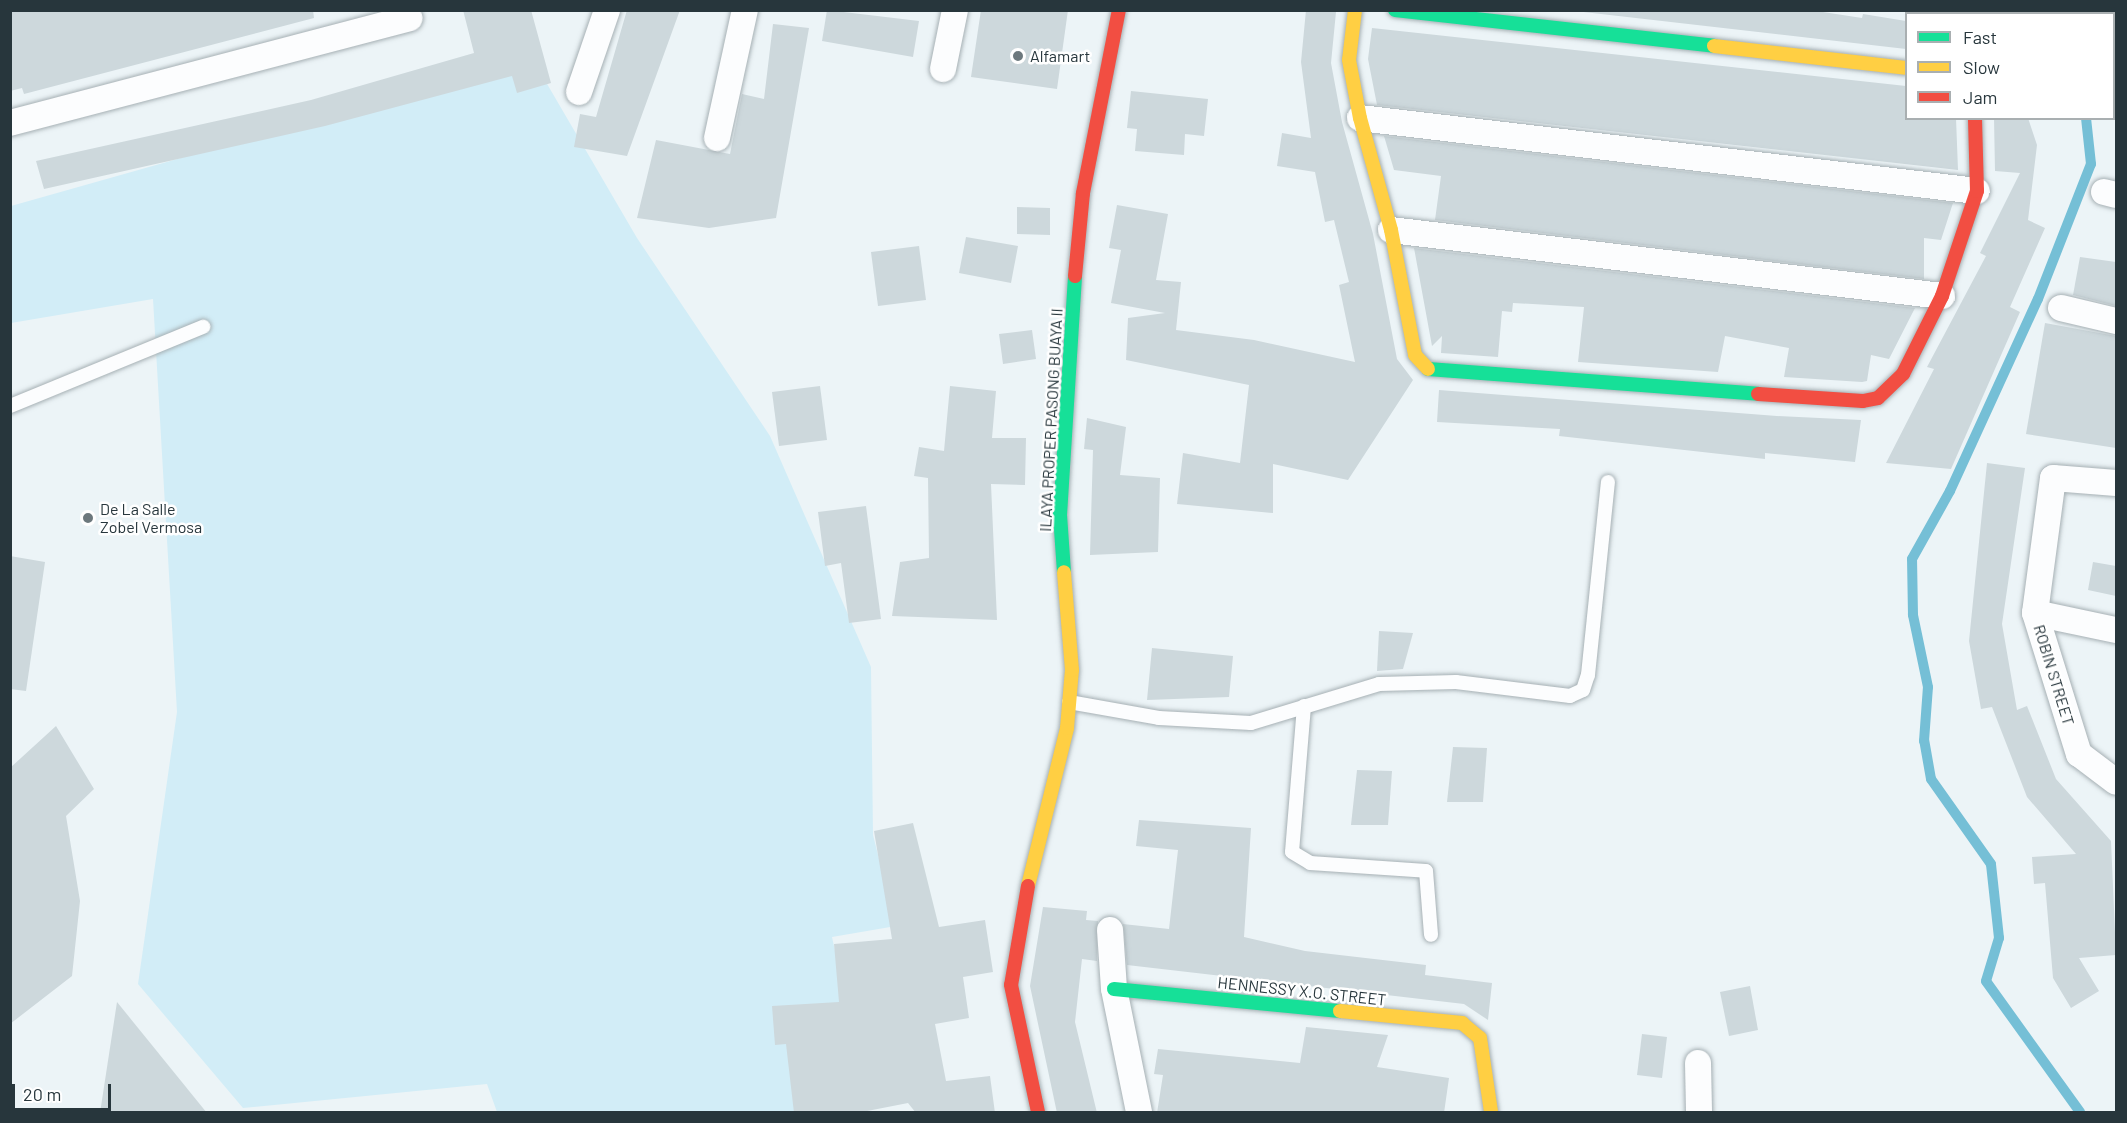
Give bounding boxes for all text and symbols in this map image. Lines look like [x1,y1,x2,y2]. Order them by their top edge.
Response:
legend [1905,12,2115,120]
text: Fast [1963,26,1997,48]
place label: Alfamart [1030,46,1090,66]
marker: Alfamart [1011,49,1025,63]
text: Slow [1963,56,2000,78]
text: Jam [1963,86,1997,108]
street label: ILAYA PROPER PASONG BUAYA II [1036,308,1066,532]
place label: De La Salle Zobel Vermosa [100,499,202,537]
marker: De La Salle Zobel Vermosa [81,511,95,525]
street label: ROBIN STREET [2030,622,2078,728]
street label: HENNESSY X.O. STREET [1217,973,1387,1009]
scale bar [15,1072,114,1110]
text: 20 m [23,1083,61,1105]

